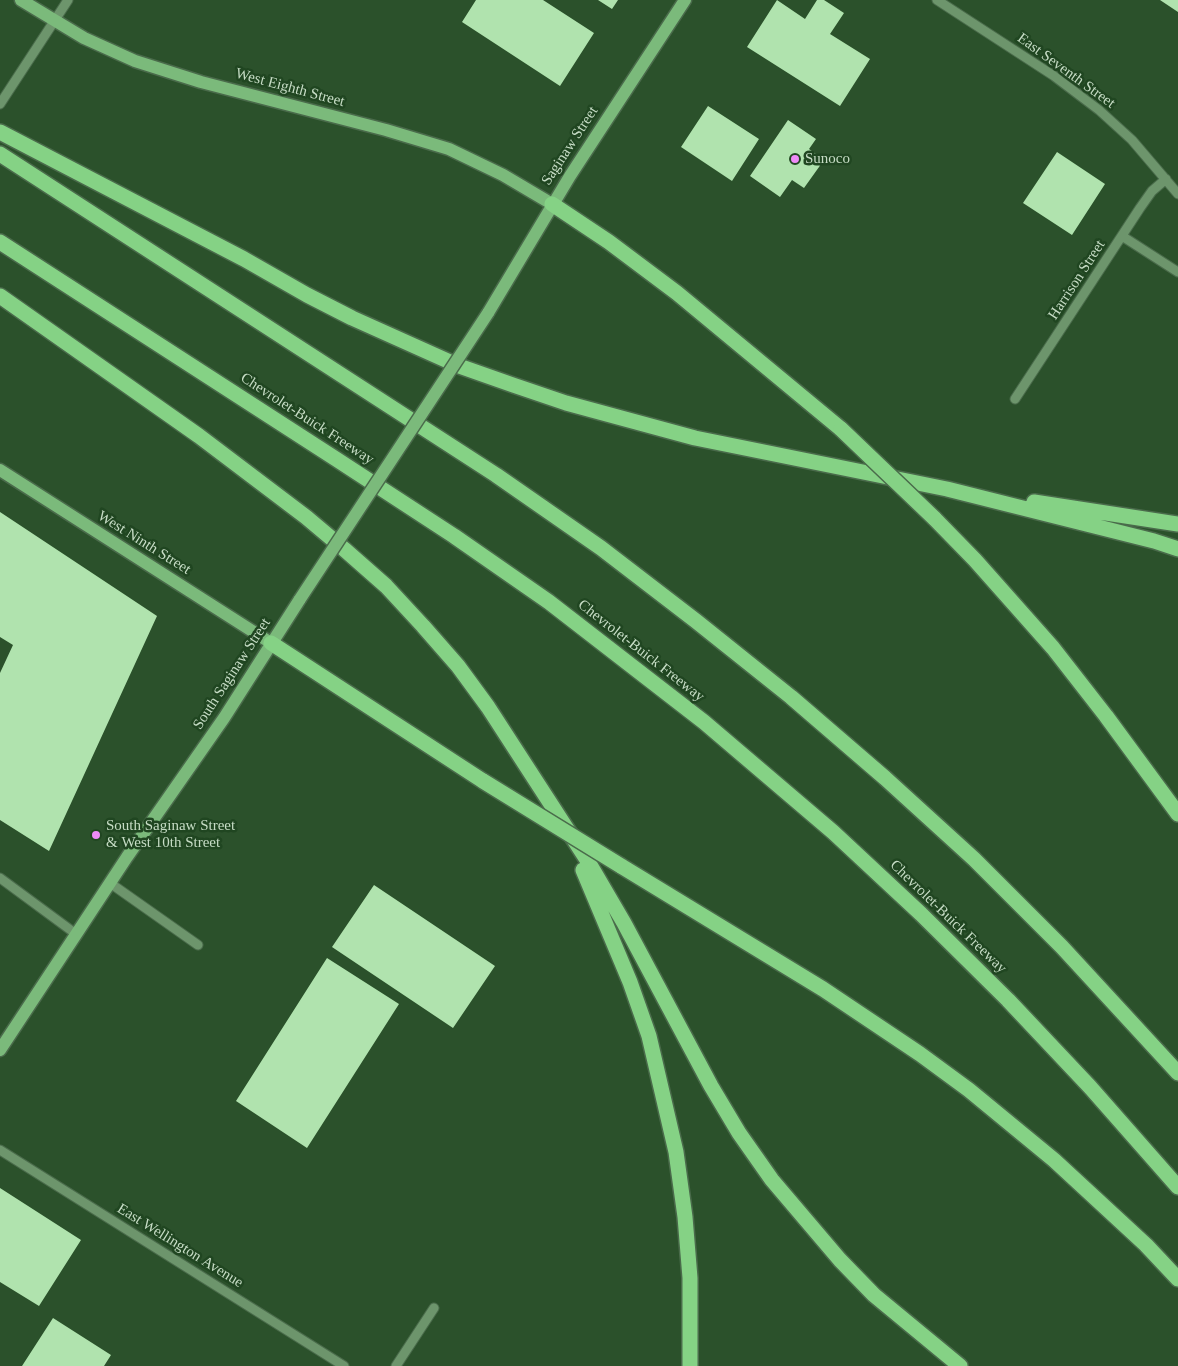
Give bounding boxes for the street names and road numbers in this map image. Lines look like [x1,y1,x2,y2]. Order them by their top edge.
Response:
street label: East Seventh Street [1014,29,1118,113]
street label: West Eighth Street [234,65,346,111]
street label: Saginaw Street [538,103,602,189]
street label: Harrison Street [1045,237,1109,323]
street label: Chevrolet-Buick Freeway [237,369,377,469]
street label: West Ninth Street [94,507,194,579]
street label: Chevrolet-Buick Freeway [574,596,708,706]
street label: South Saginaw Street [189,615,275,733]
street label: Chevrolet-Buick Freeway [886,857,1010,977]
street label: East Wellington Avenue [114,1200,246,1292]

